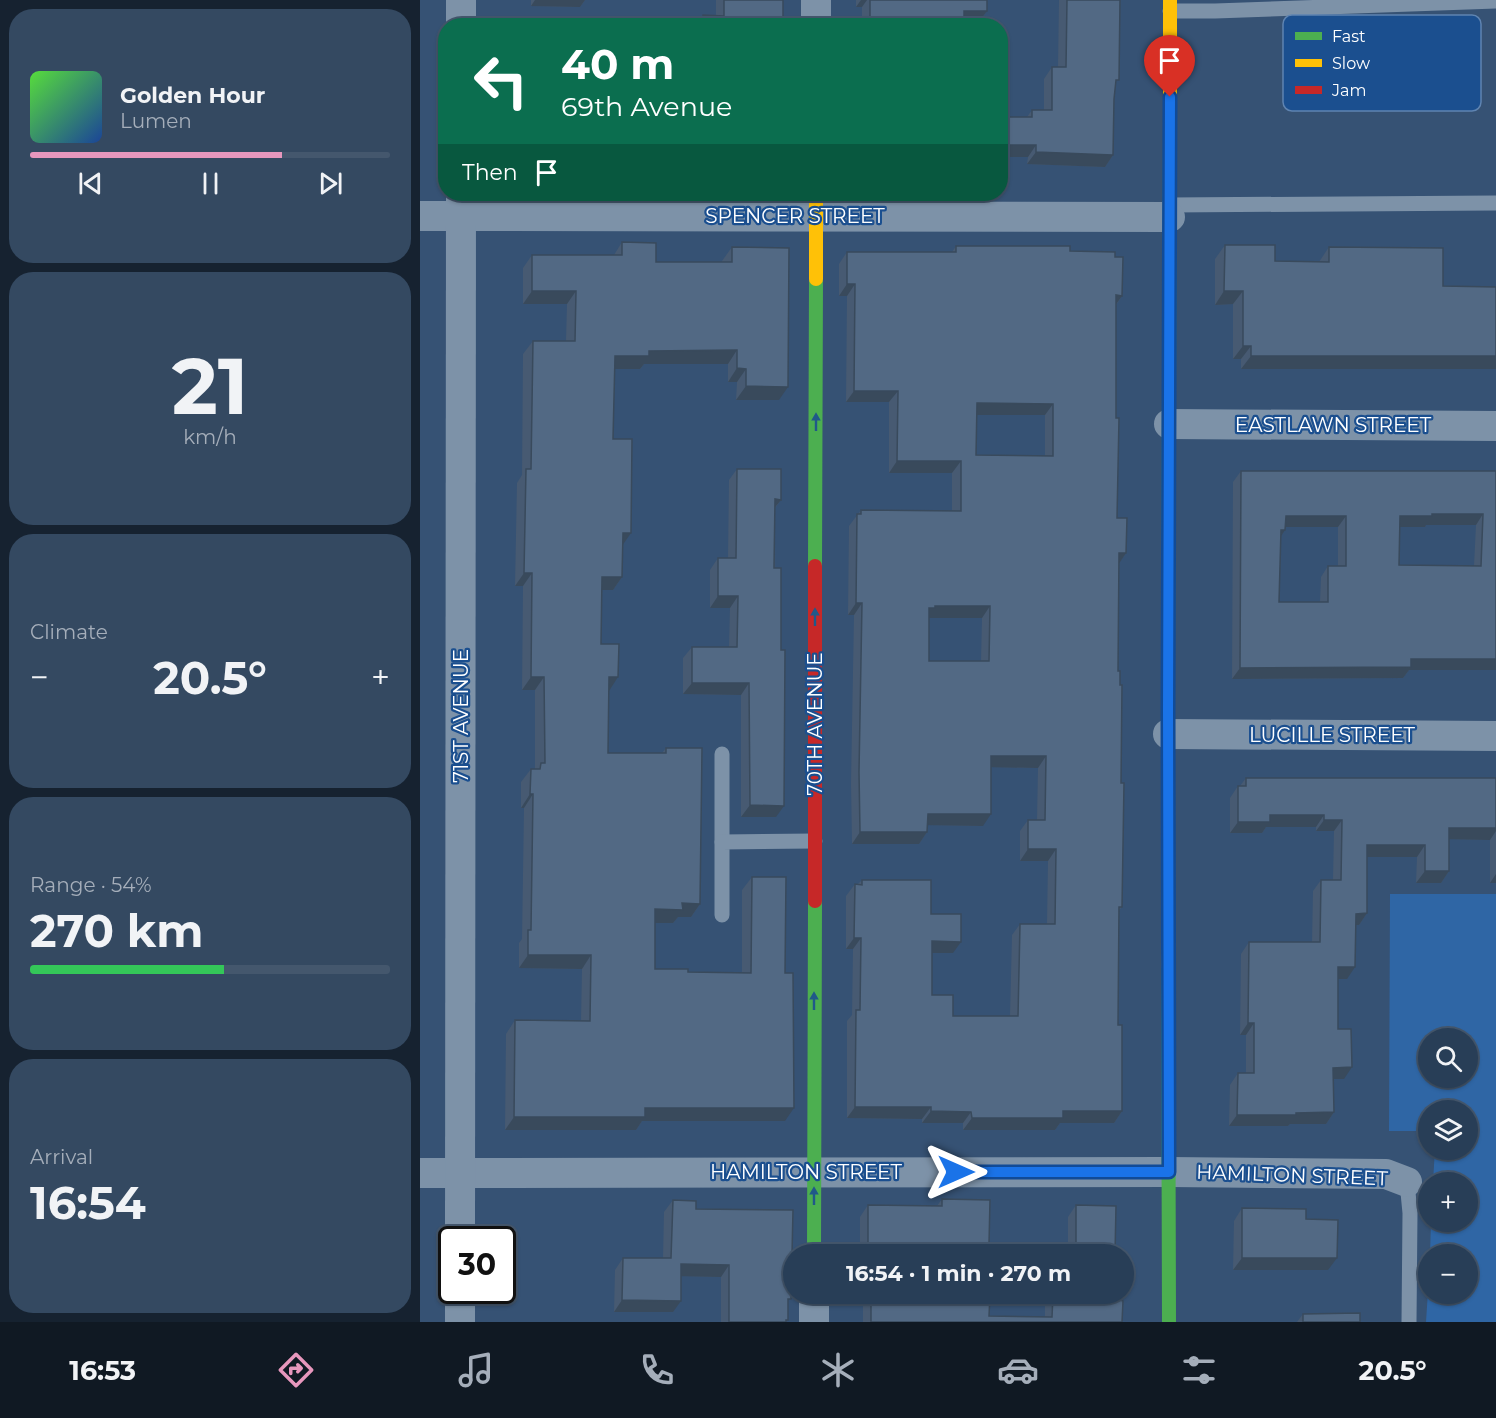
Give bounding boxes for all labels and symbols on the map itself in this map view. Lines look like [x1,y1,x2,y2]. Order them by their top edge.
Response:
legend [1283,15,1481,111]
text: Fast [1332,27,1366,46]
pin [1144,35,1195,97]
text: Slow [1332,54,1370,73]
text: Jam [1331,81,1366,100]
street label: SPENCER STREET [705,204,885,228]
one-way arrow [811,412,821,431]
street label: EASTLAWN STREET [1235,413,1432,437]
one-way arrow [810,607,820,626]
street label: 71ST AVENUE [449,649,473,783]
street label: 70TH AVENUE [803,652,827,796]
street label: LUCILLE STREET [1249,723,1416,747]
one-way arrow [809,991,819,1010]
position arrow [924,1140,988,1204]
street label: HAMILTON STREET [710,1160,902,1184]
street label: HAMILTON STREET [1196,1160,1389,1190]
one-way arrow [809,1186,819,1205]
speed limit sign: 30 [438,1226,516,1304]

